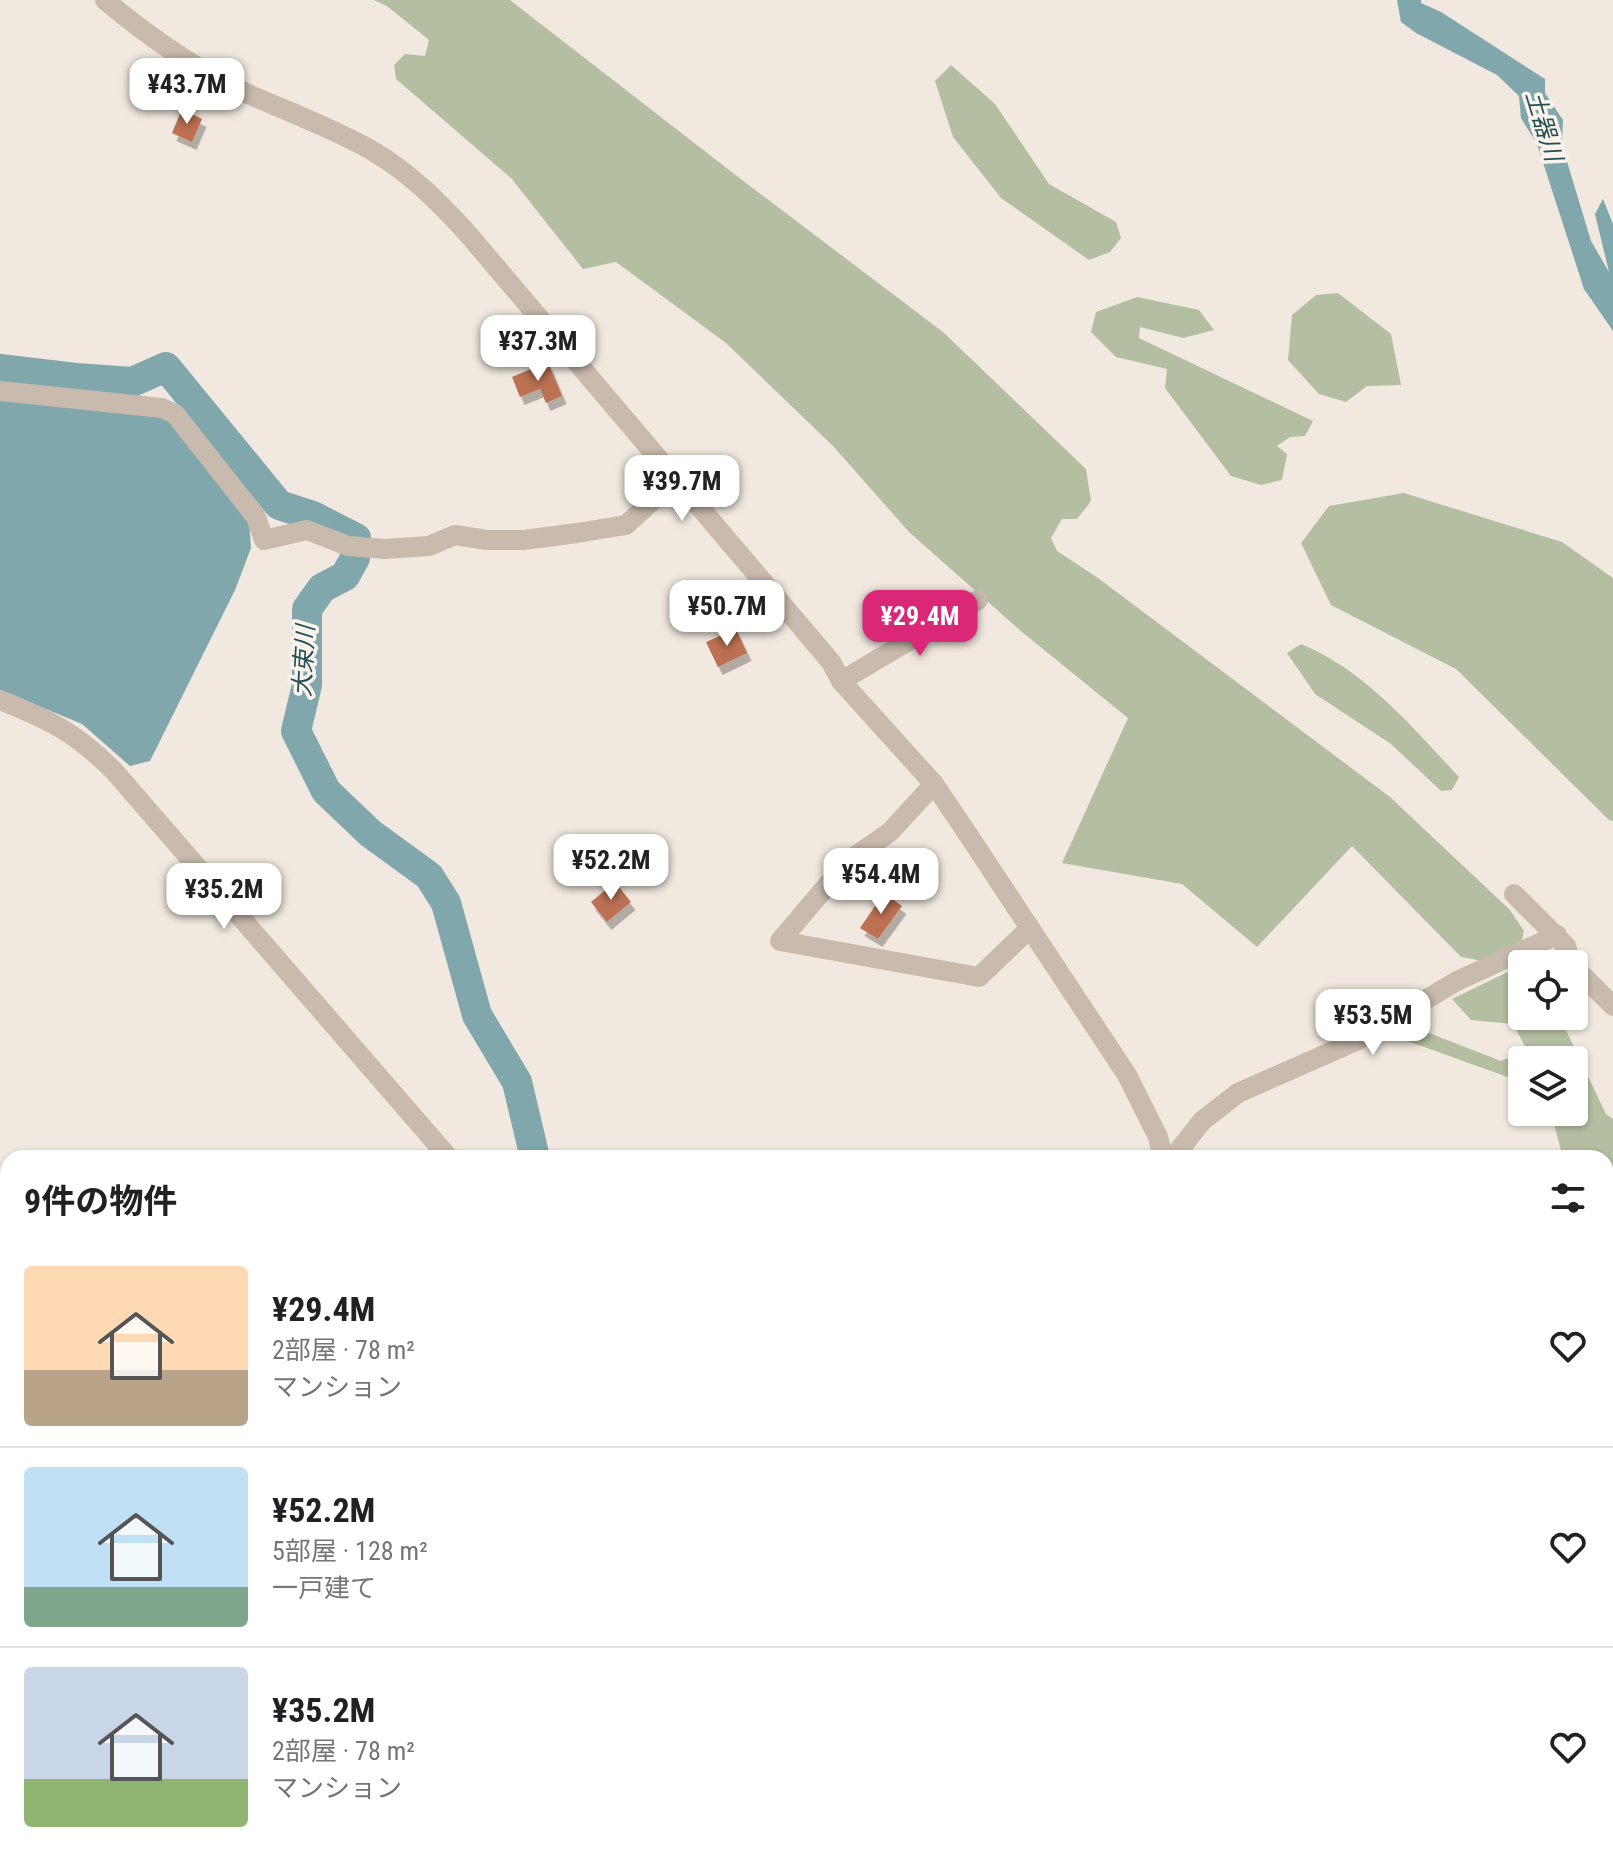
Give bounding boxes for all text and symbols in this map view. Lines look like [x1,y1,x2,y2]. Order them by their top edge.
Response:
pin: ¥43.7M [122,58,252,126]
text: ¥43.7M [147,69,227,99]
water label: 土器川 [1520,87,1569,167]
pin: ¥37.3M [473,315,603,383]
text: ¥37.3M [498,326,578,356]
pin: ¥39.7M [617,455,747,523]
text: ¥39.7M [642,466,722,496]
pin: ¥50.7M [662,580,792,648]
pin: ¥29.4M [855,590,985,658]
text: ¥50.7M [687,591,767,621]
text: ¥29.4M [880,601,960,631]
water label: 大束川 [288,621,320,698]
pin: ¥52.2M [546,834,676,902]
text: ¥52.2M [571,845,651,875]
pin: ¥54.4M [816,848,946,916]
text: ¥54.4M [841,859,921,889]
pin: ¥35.2M [159,863,289,931]
text: ¥35.2M [184,874,264,904]
map controls [1508,950,1588,1126]
button: locate [1508,950,1588,1030]
pin: ¥53.5M [1308,989,1438,1057]
text: ¥53.5M [1333,1000,1413,1030]
button: layers [1508,1046,1588,1126]
icon: filters [1546,1176,1590,1220]
text: 9件の物件 [24,1181,177,1221]
text: ¥29.4M [272,1289,375,1329]
icon: home [88,1298,184,1394]
icon: heart [1546,1324,1590,1368]
text: 2部屋 · 78 m² [272,1335,415,1365]
text: マンション [272,1372,402,1402]
text: ¥52.2M [272,1490,375,1530]
icon: home [88,1499,184,1595]
icon: heart [1546,1525,1590,1569]
text: 5部屋 · 128 m² [272,1536,428,1566]
text: 一戸建て [272,1573,376,1603]
text: ¥35.2M [272,1690,375,1730]
icon: home [88,1699,184,1795]
icon: heart [1546,1725,1590,1769]
text: 2部屋 · 78 m² [272,1736,415,1766]
text: マンション [272,1773,402,1803]

